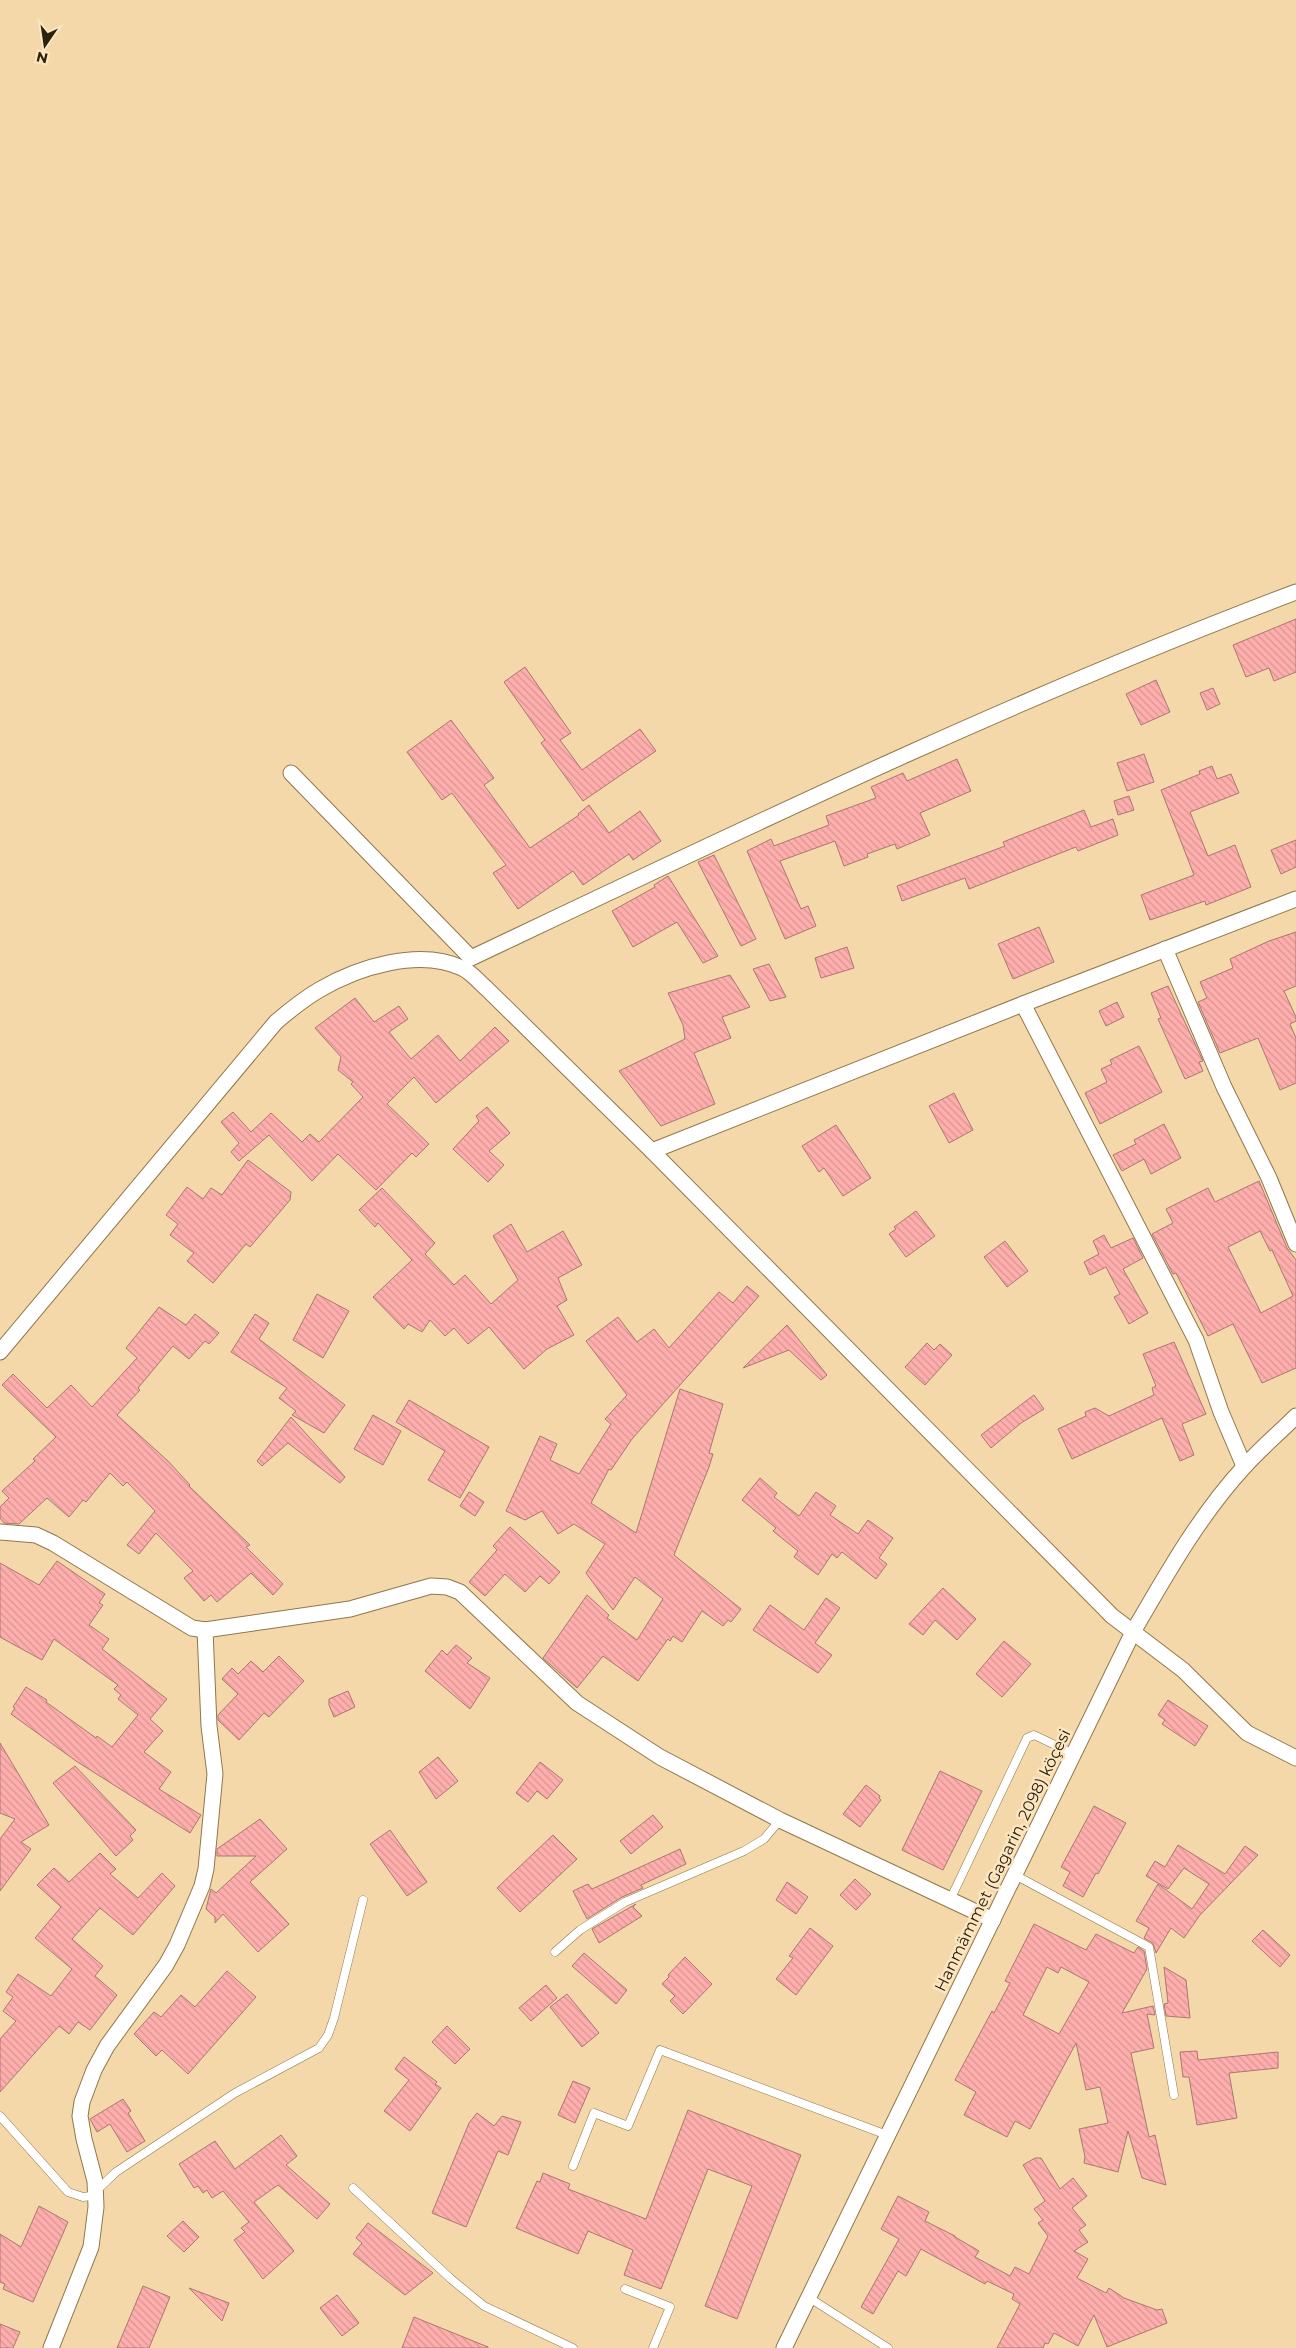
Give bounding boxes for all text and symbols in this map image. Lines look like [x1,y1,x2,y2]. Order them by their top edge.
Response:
north arrow [20,20,70,70]
text: N [35,48,50,68]
street label: Hanmämmet (Gagarin, 2098) köçesi [930,1726,1074,1994]

